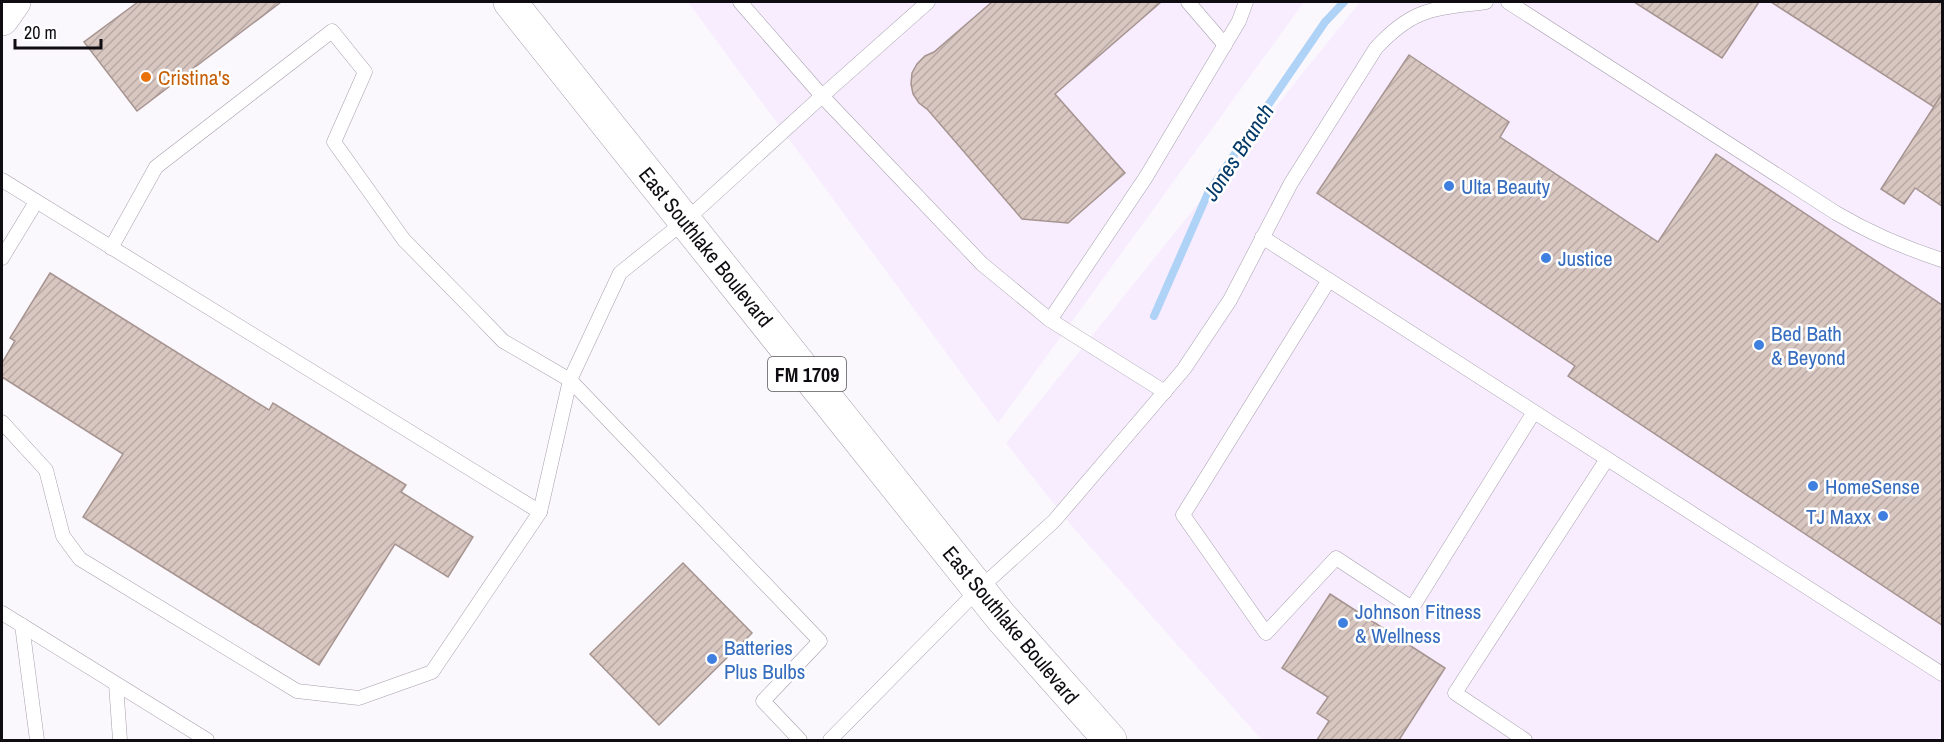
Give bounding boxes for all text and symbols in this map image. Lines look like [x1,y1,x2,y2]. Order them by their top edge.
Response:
scale bar [15,12,100,50]
text: 20 m [24,20,57,45]
place label: Cristina's [158,63,230,92]
marker: Cristina's [139,70,153,84]
water label: Jones Branch [1195,98,1281,207]
street label: East Southlake Boulevard [632,161,780,333]
place label: Ulta Beauty [1461,172,1550,201]
marker: Ulta Beauty [1442,179,1456,193]
place label: Justice [1558,244,1613,273]
marker: Justice [1539,251,1553,265]
place label: Bed Bath & Beyond [1771,319,1846,372]
marker: Bed Bath & Beyond [1752,338,1766,352]
road number: FM 1709 [768,357,846,391]
place label: HomeSense [1825,472,1920,501]
marker: HomeSense [1806,479,1820,493]
place label: TJ Maxx [1806,502,1871,531]
marker: TJ Maxx [1876,509,1890,523]
street label: East Southlake Boulevard [936,540,1086,710]
place label: Johnson Fitness & Wellness [1355,597,1481,650]
marker: Johnson Fitness & Wellness [1336,616,1350,630]
place label: Batteries Plus Bulbs [724,633,805,686]
marker: Batteries Plus Bulbs [705,652,719,666]

